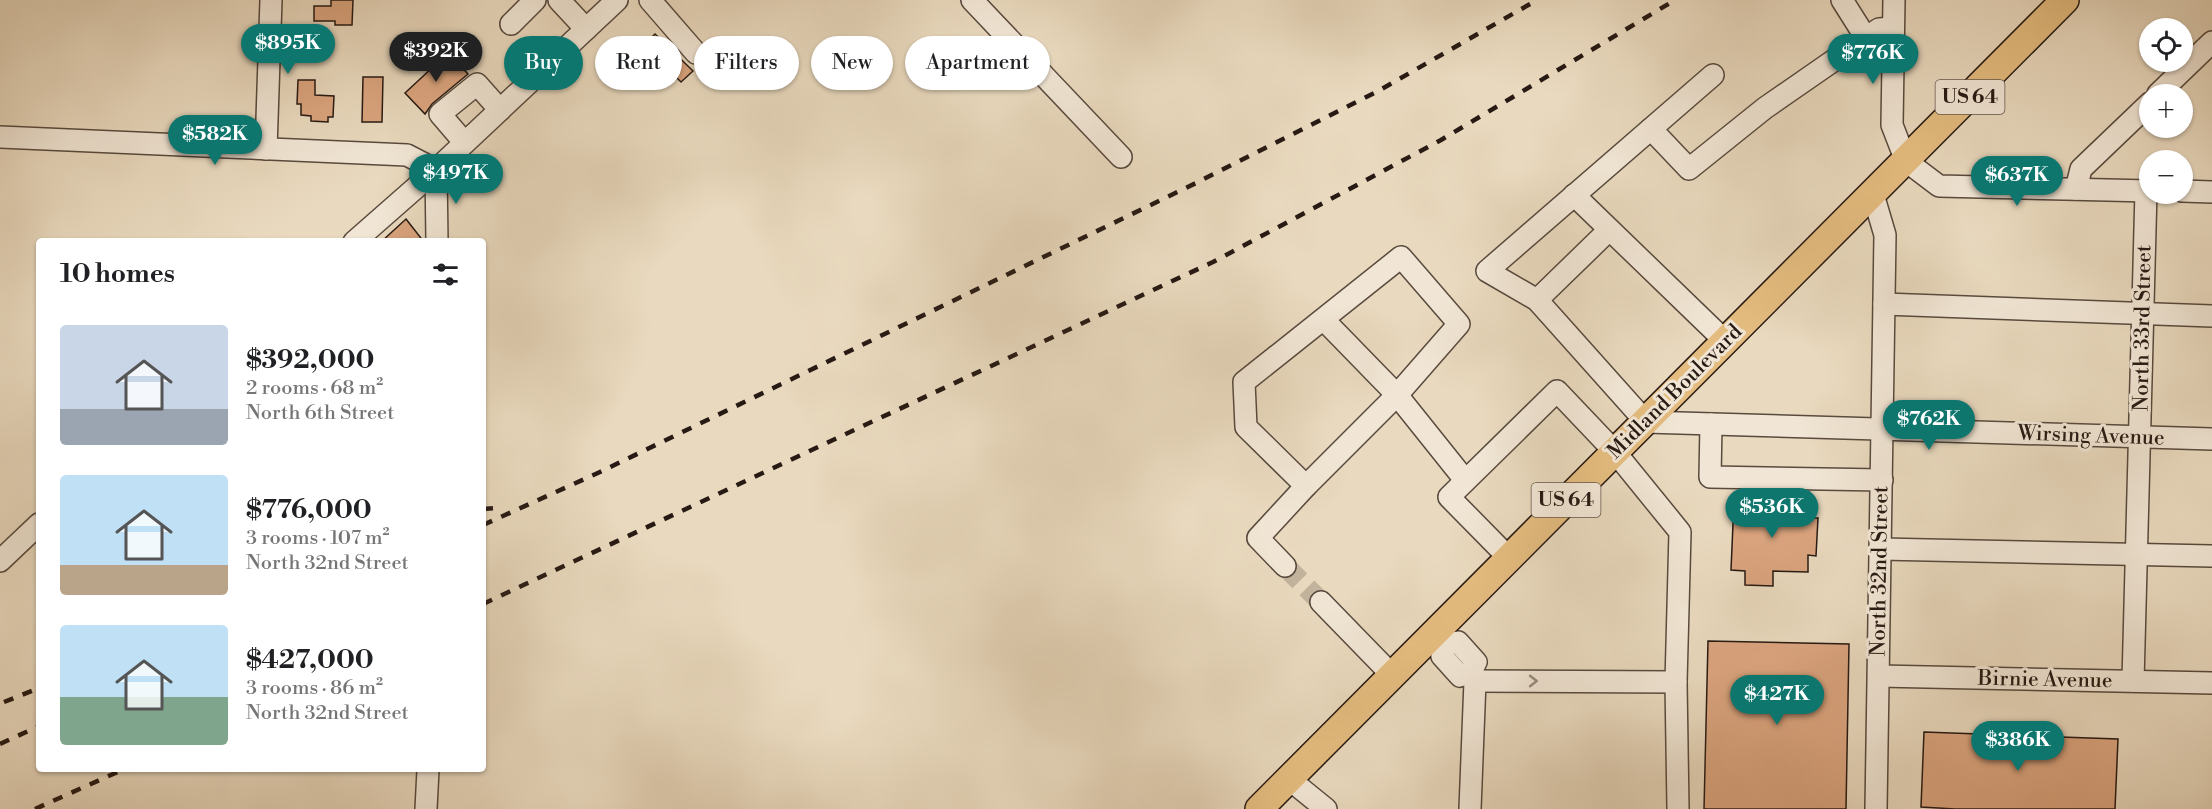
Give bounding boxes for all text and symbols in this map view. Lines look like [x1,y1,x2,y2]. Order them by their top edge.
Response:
map controls [2139,18,2193,204]
button: locate [2139,18,2193,72]
pin: $895K [246,24,330,75]
text: $895K [255,31,321,56]
pin: $392K [394,32,478,83]
pin: $776K [1831,34,1915,85]
chip: Buy [504,36,583,90]
chip: Rent [595,36,682,90]
chip: Filters [694,36,799,90]
chip: New [811,36,893,90]
chip: Apartment [905,36,1050,90]
text: $392K [403,39,469,64]
text: $776K [1841,41,1905,66]
road number: US 64 [1936,80,2004,114]
button: + [2139,84,2193,138]
pin: $582K [173,115,257,166]
text: $582K [182,122,248,147]
button: − [2139,150,2193,204]
pin: $497K [414,154,498,205]
pin: $637K [1975,156,2059,207]
text: $497K [423,161,489,186]
text: $637K [1985,163,2049,188]
street label: North 33rd Street [2129,244,2157,412]
text: 10 homes [60,258,175,290]
icon: filters [429,258,462,291]
street label: Midland Boulevard [1602,319,1748,465]
text: $392,000 [246,344,374,376]
icon: home [108,349,180,421]
text: 2 rooms · 68 m² [246,376,383,401]
pin: $762K [1887,400,1971,451]
text: North 6th Street [246,401,394,426]
text: $762K [1897,407,1961,432]
street label: Wirsing Avenue [2016,420,2165,452]
road number: US 64 [1532,483,1600,517]
street label: North 32nd Street [1866,485,1894,657]
pin: $536K [1730,488,1814,539]
text: $776,000 [246,494,372,526]
text: $536K [1739,495,1805,520]
icon: home [108,499,180,571]
text: 3 rooms · 107 m² [246,526,390,551]
text: North 32nd Street [246,551,409,576]
text: $427,000 [246,644,374,676]
icon: home [108,649,180,721]
street label: Birnie Avenue [1976,666,2113,694]
one-way arrow [1529,675,1538,687]
pin: $427K [1735,675,1819,726]
text: 3 rooms · 86 m² [246,676,383,701]
text: $427K [1744,682,1810,707]
text: North 32nd Street [246,701,409,726]
pin: $386K [1976,721,2060,772]
text: $386K [1985,728,2051,753]

